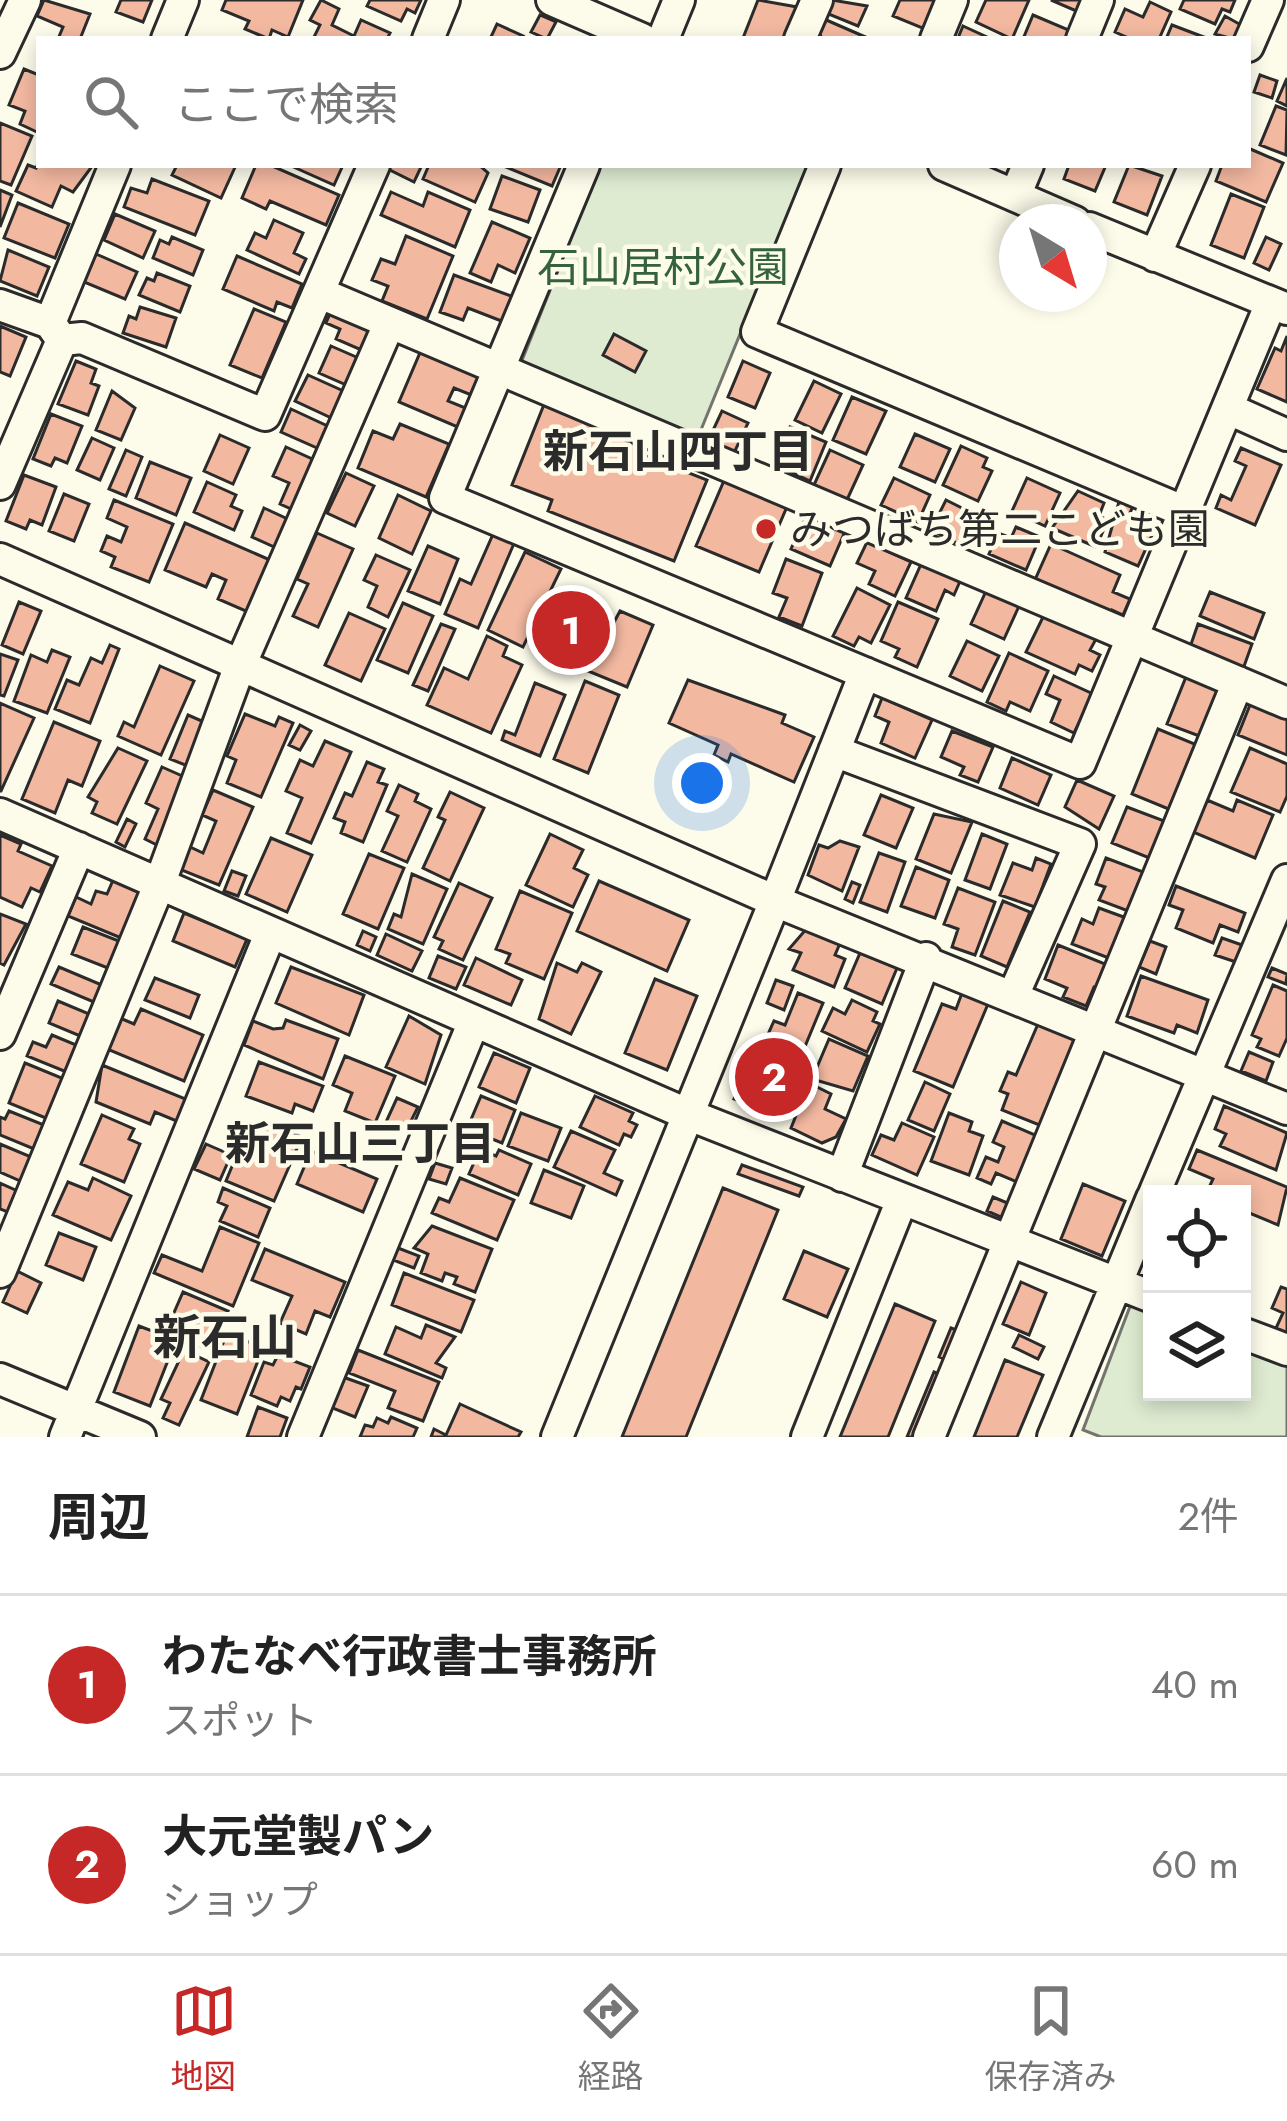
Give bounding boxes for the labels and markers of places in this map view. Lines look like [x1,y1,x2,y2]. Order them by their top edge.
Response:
place label: みつばち第二こども園 [790,499,1210,560]
marker: みつばち第二こども園 [753,516,779,542]
pin: 1 [532,585,610,675]
pin: 2 [735,1032,813,1122]

